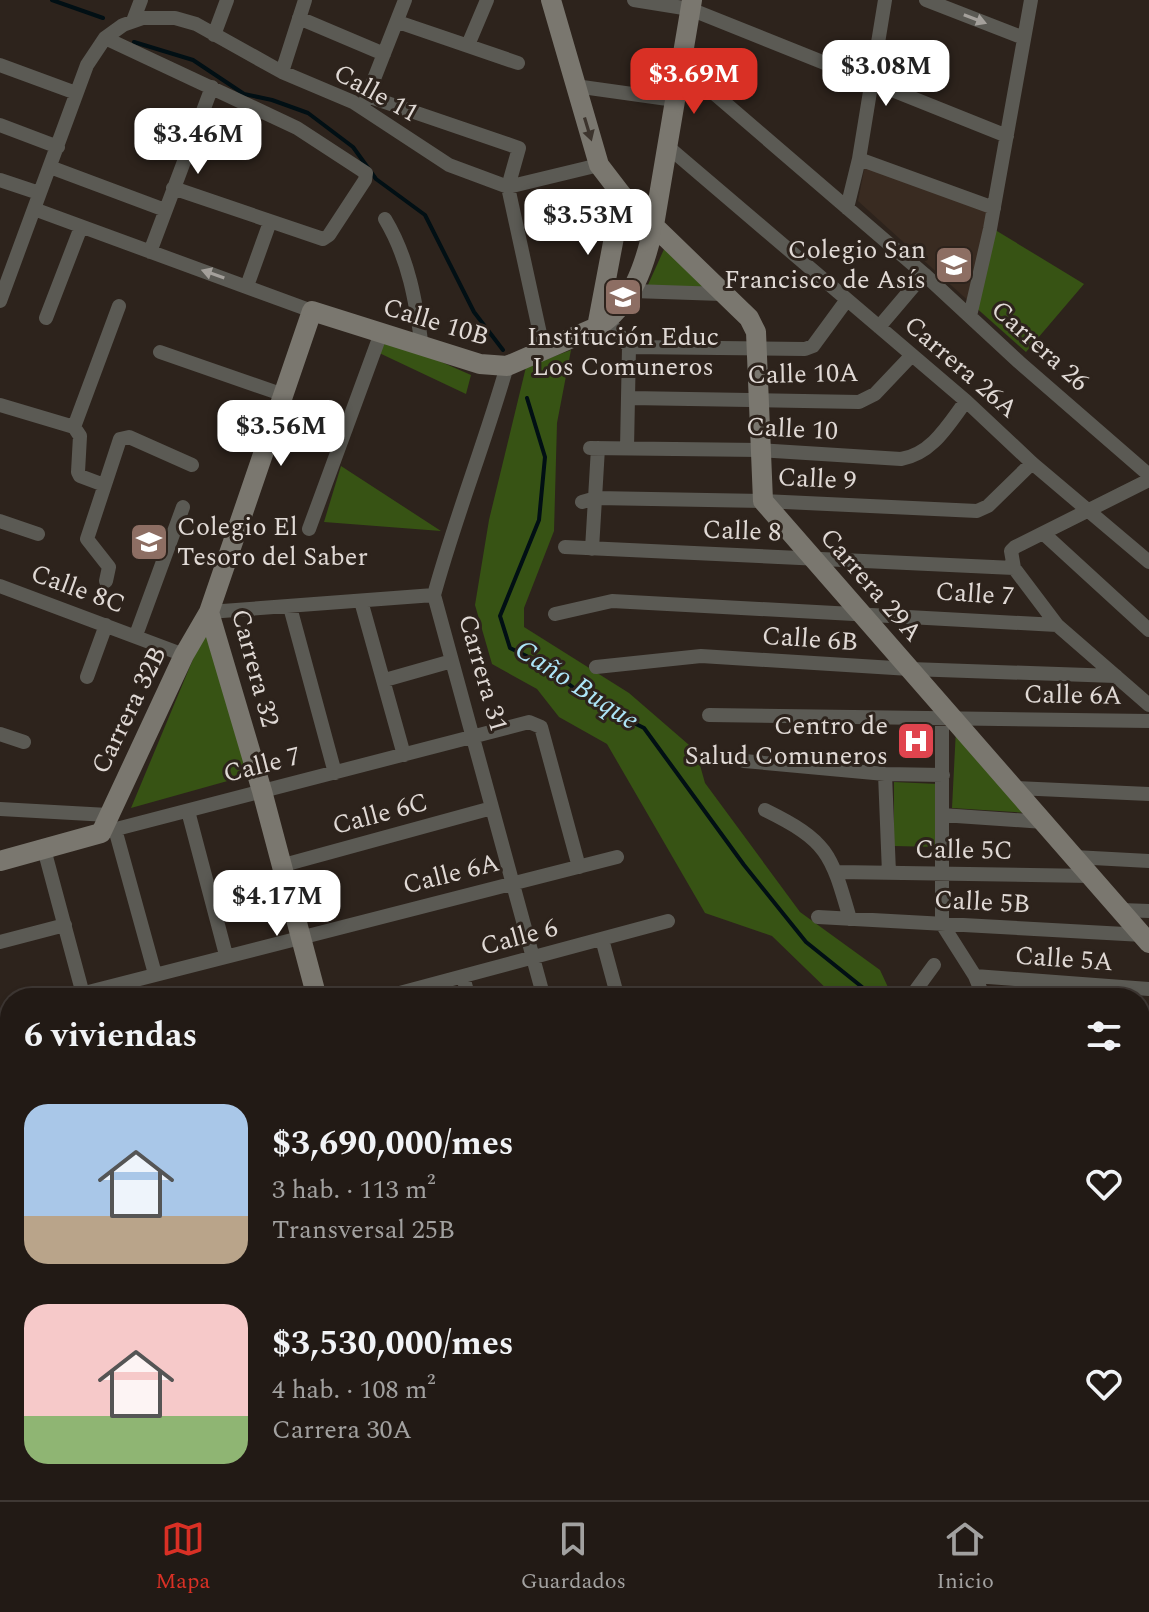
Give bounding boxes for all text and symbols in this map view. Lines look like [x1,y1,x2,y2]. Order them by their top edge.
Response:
one-way arrow [963,13,987,26]
pin: $3.08M [821,40,951,108]
text: $3.08M [840,46,932,86]
pin: $3.69M [629,48,759,116]
street label: Calle 11 [326,53,426,133]
text: $3.69M [648,54,740,94]
pin: $3.46M [133,108,263,176]
text: $3.46M [152,114,244,154]
one-way arrow [582,117,595,141]
pin: $3.53M [523,189,653,257]
text: $3.53M [542,195,634,235]
place label: Colegio San Francisco de Asís [724,230,926,300]
school or university icon: Colegio San Francisco de Asís [933,244,975,286]
one-way arrow [201,268,225,280]
school or university icon: Institución Educ Los Comuneros [602,276,644,318]
street label: Calle 10B [378,287,494,357]
street label: Carrera 26 [982,291,1098,401]
street label: Carrera 26A [895,306,1027,428]
place label: Institución Educ Los Comuneros [527,317,719,387]
street label: Calle 10A [747,353,859,395]
pin: $3.56M [216,400,346,468]
text: $3.56M [235,406,327,446]
street label: Calle 10 [745,407,839,451]
street label: Calle 9 [777,457,857,501]
place label: Colegio El Tesoro del Saber [177,507,368,577]
street label: Calle 8 [702,510,782,552]
street label: Carrera 29A [810,519,932,651]
school or university icon: Colegio El Tesoro del Saber [128,521,170,563]
street label: Calle 8C [25,553,131,625]
street label: Calle 7 [934,571,1016,617]
street label: Carrera 32 [220,605,290,731]
street label: Carrera 31 [447,610,519,736]
street label: Calle 6B [761,616,859,662]
water label: Caño Buque [506,629,648,741]
street label: Carrera 32B [81,639,177,781]
street label: Calle 6A [1023,674,1123,716]
place label: Centro de Salud Comuneros [685,706,888,776]
hospital icon: Centro de Salud Comuneros [895,720,937,762]
street label: Calle 7 [219,736,305,794]
street label: Calle 6C [328,782,432,846]
street label: Calle 5C [915,829,1013,871]
street label: Calle 6A [398,843,504,905]
pin: $4.17M [212,870,342,938]
text: $4.17M [231,876,323,916]
street label: Calle 5B [933,880,1031,924]
street label: Calle 6 [476,907,562,967]
street label: Calle 5A [1014,936,1114,982]
text: 6 viviendas [24,1010,197,1062]
icon: filters [1082,1014,1126,1058]
text: $3,690,000/mes [272,1118,514,1170]
icon: home [88,1136,184,1232]
icon: heart [1082,1162,1126,1206]
text: 3 hab. · 113 m² [272,1170,435,1210]
text: Transversal 25B [272,1210,455,1250]
text: $3,530,000/mes [272,1318,514,1370]
icon: home [88,1336,184,1432]
icon: heart [1082,1362,1126,1406]
text: 4 hab. · 108 m² [272,1370,435,1410]
text: Carrera 30A [272,1410,412,1450]
tab: Mapa [155,1517,210,1598]
tab: Guardados [521,1517,626,1598]
tab: Inicio [936,1517,994,1598]

